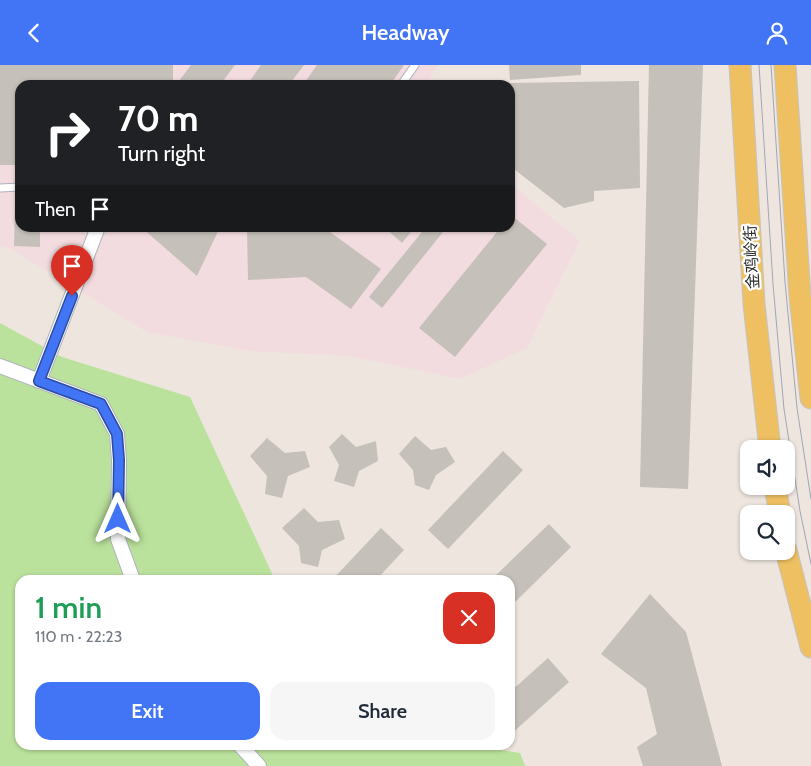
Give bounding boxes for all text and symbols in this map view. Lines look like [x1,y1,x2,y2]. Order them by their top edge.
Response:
icon: back [20,19,48,47]
text: Headway [362,19,449,46]
icon: person [763,19,791,47]
text: 70 m [118,97,199,140]
icon: right [35,100,100,165]
text: Turn right [118,140,205,167]
icon: arrive [86,195,114,223]
text: Then [35,198,76,221]
street label: 金鸡岭街 [740,225,763,289]
pin [51,245,93,296]
icon: arrive [58,252,86,280]
map controls [740,440,795,560]
button: sound [740,440,795,495]
position arrow [91,492,143,544]
button: search [740,505,795,560]
text: 1 min [35,589,102,626]
button: close [443,592,495,644]
text: 110 m · 22:23 [35,627,122,646]
button: Exit [35,682,260,740]
button: Share [270,682,495,740]

